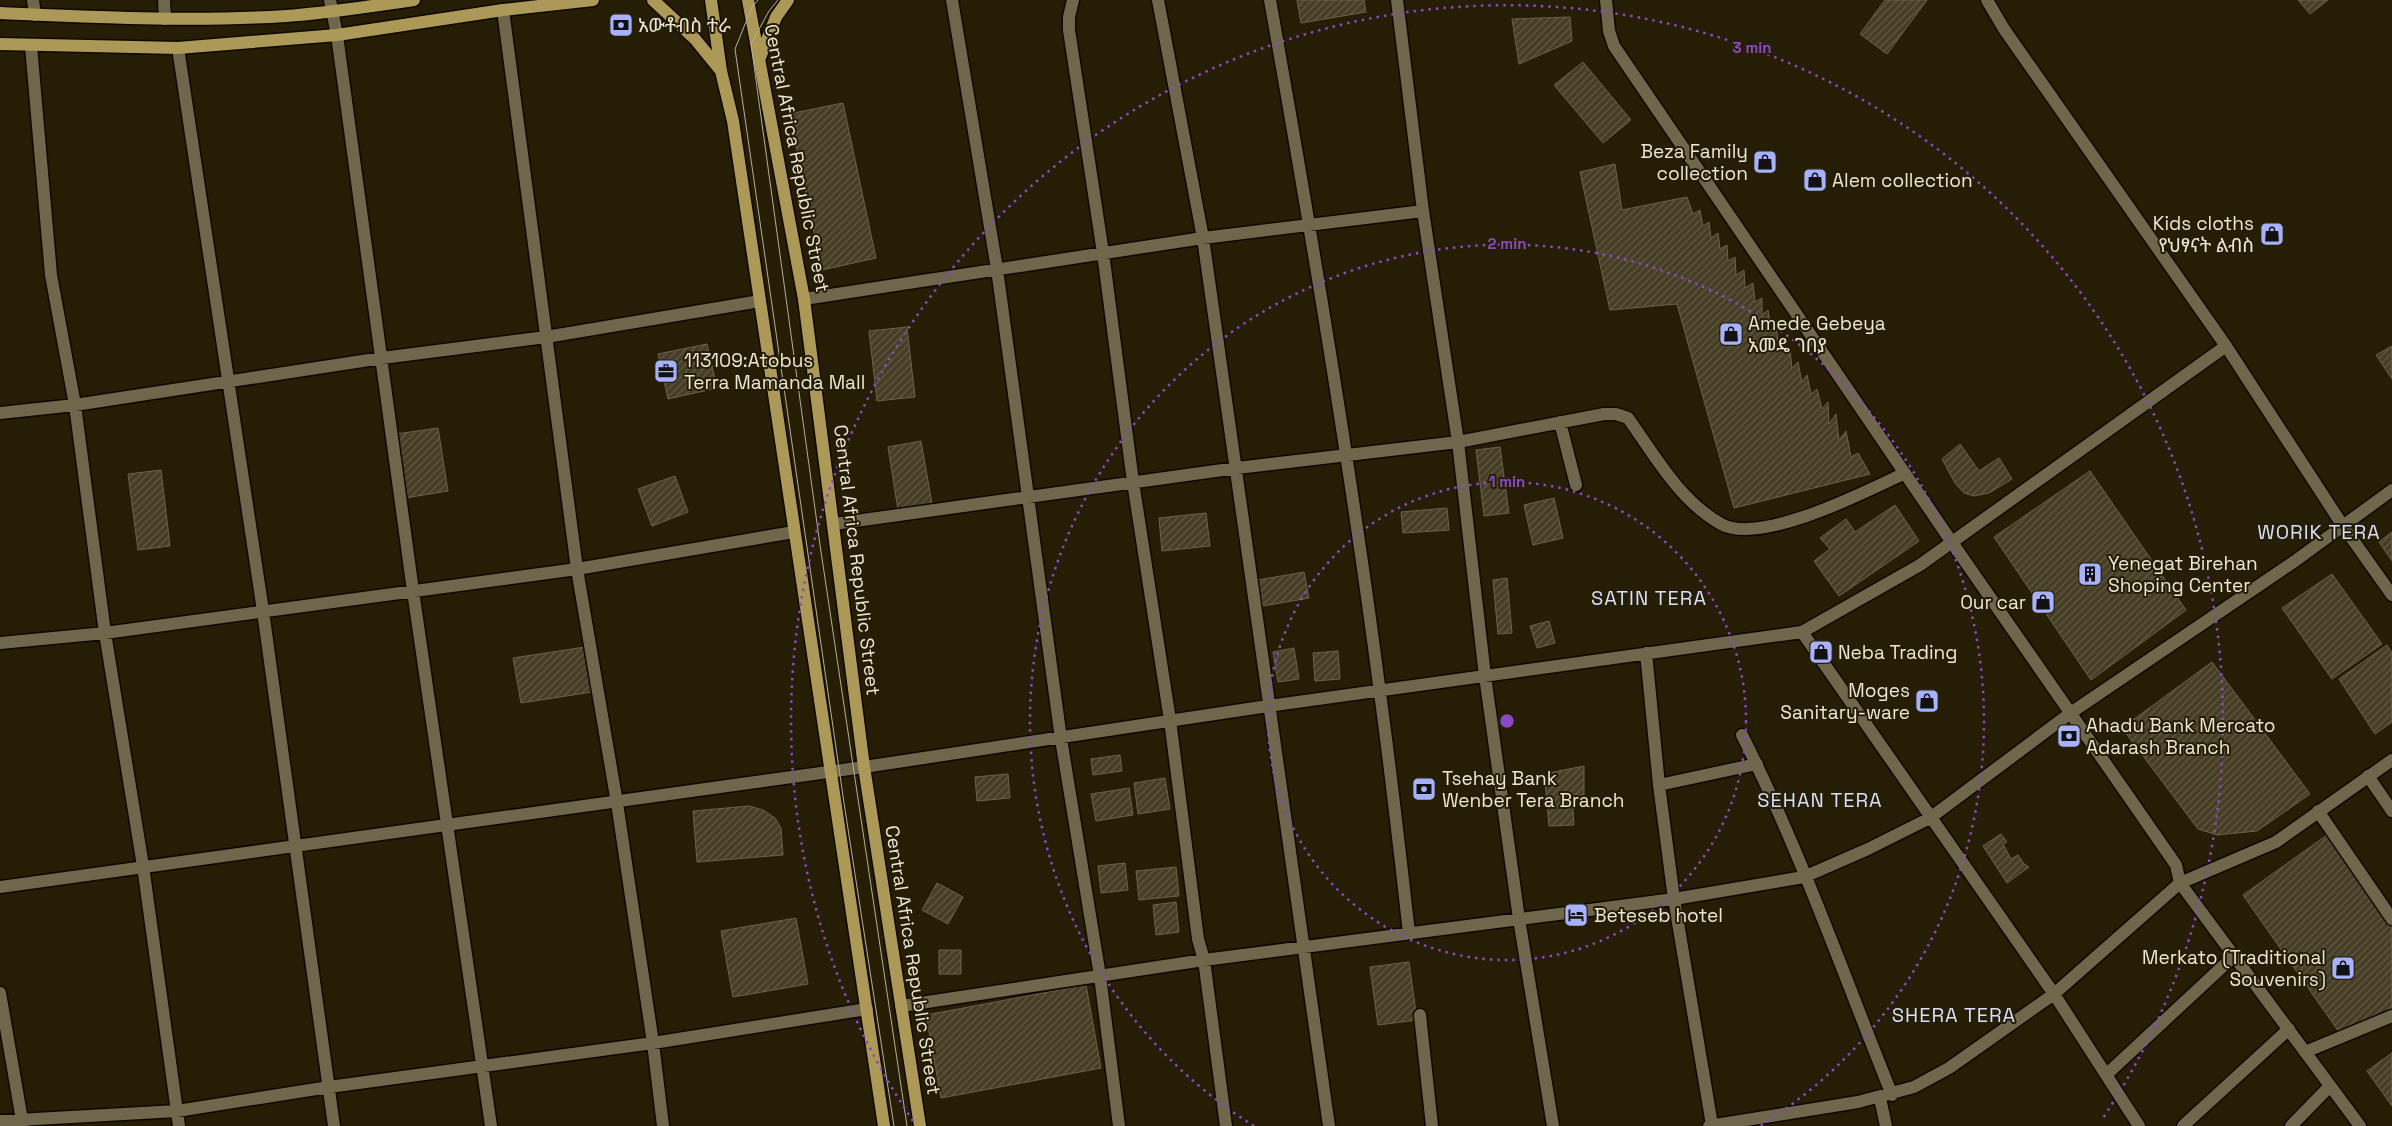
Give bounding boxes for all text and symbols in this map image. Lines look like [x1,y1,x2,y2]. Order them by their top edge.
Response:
bank icon: አውቶብስ ተራ [608,12,634,38]
place label: አውቶብስ ተራ [638,13,731,38]
street label: Central Africa Republic Street [759,22,835,294]
text: 3 min [1733,38,1771,57]
place label: Beza Family collection [1641,139,1748,186]
shop icon: Beza Family collection [1752,149,1778,175]
shop icon: Alem collection [1802,167,1828,193]
place label: Alem collection [1832,168,1973,193]
place label: Kids cloths የህፃናት ልብስ [2153,211,2254,258]
shop icon: Kids cloths የህፃናት ልብስ [2259,221,2285,247]
text: 2 min [1488,234,1526,253]
place label: Amede Gebeya አመዴ ገበያ [1748,311,1886,358]
shop icon: Amede Gebeya አመዴ ገበያ [1718,321,1744,347]
place label: 113109:Atobus Terra Mamanda Mall [684,348,865,395]
office icon: 113109:Atobus Terra Mamanda Mall [653,358,679,384]
street label: Central Africa Republic Street [828,423,886,697]
text: 1 min [1489,472,1525,491]
district label: WORIK TERA [2257,519,2381,545]
place label: Yenegat Birehan Shoping Center [2108,551,2258,598]
building icon: Yenegat Birehan Shoping Center [2077,561,2103,587]
district label: SATIN TERA [1591,585,1707,611]
shop icon: Our car [2030,589,2056,615]
place label: Our car [1960,590,2026,615]
shop icon: Neba Trading [1808,639,1834,665]
place label: Neba Trading [1838,640,1957,665]
place label: Moges Sanitary-ware [1780,678,1910,725]
shop icon: Moges Sanitary-ware [1914,688,1940,714]
centre of rings [1498,712,1516,730]
place label: Ahadu Bank Mercato Adarash Branch [2086,713,2276,760]
bank icon: Ahadu Bank Mercato Adarash Branch [2056,723,2082,749]
place label: Tsehay Bank Wenber Tera Branch [1442,766,1624,813]
bank icon: Tsehay Bank Wenber Tera Branch [1411,776,1437,802]
district label: SEHAN TERA [1757,787,1883,813]
street label: Central Africa Republic Street [879,823,947,1097]
hotel icon: Beteseb hotel [1563,902,1589,928]
place label: Beteseb hotel [1594,903,1723,928]
place label: Merkato (Traditional Souvenirs) [2142,945,2326,992]
shop icon: Merkato (Traditional Souvenirs) [2330,955,2356,981]
district label: SHERA TERA [1892,1002,2016,1028]

